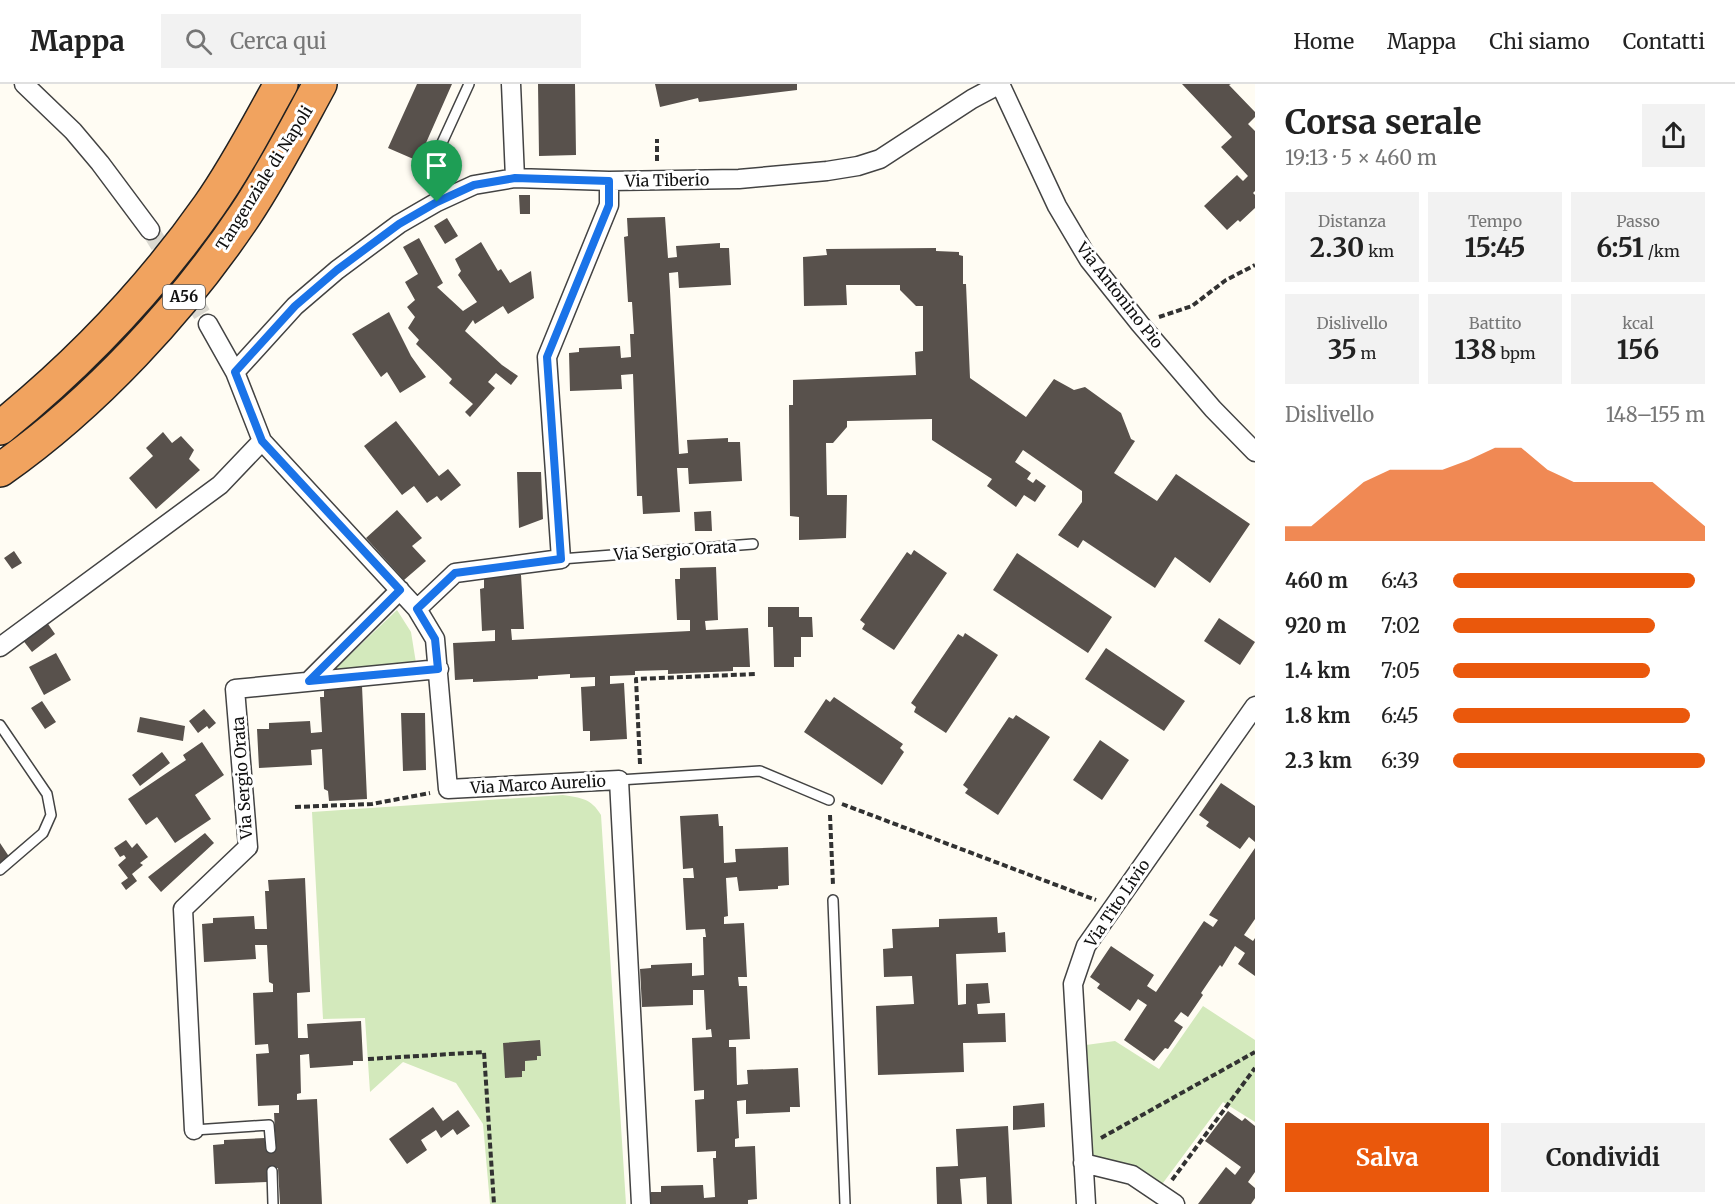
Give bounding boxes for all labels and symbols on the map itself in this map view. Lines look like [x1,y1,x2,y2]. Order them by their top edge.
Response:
street label: Tangenziale di Napoli [211,102,317,254]
pin [411,140,462,202]
street label: Via Tiberio [624,169,709,191]
street label: Via Antonino Pio [1072,237,1168,352]
road number: A56 [163,285,205,309]
street label: Via Sergio Orata [612,536,738,564]
street label: Via Sergio Orata [228,715,256,841]
street label: Via Marco Aurelio [469,770,606,798]
street label: Via Tito Livio [1080,855,1154,952]

